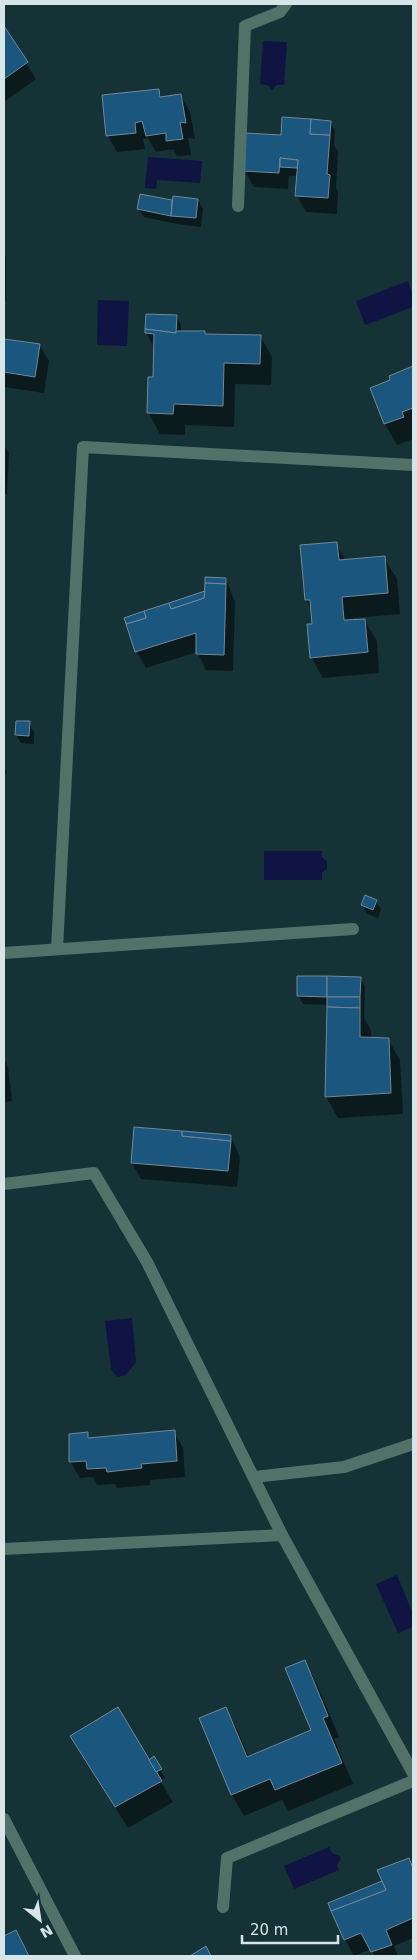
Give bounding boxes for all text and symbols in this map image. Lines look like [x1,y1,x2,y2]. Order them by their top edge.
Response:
north arrow [15,1895,65,1945]
scale bar [242,1912,338,1944]
text: N [37,1921,56,1941]
text: 20 m [250,1921,288,1939]

